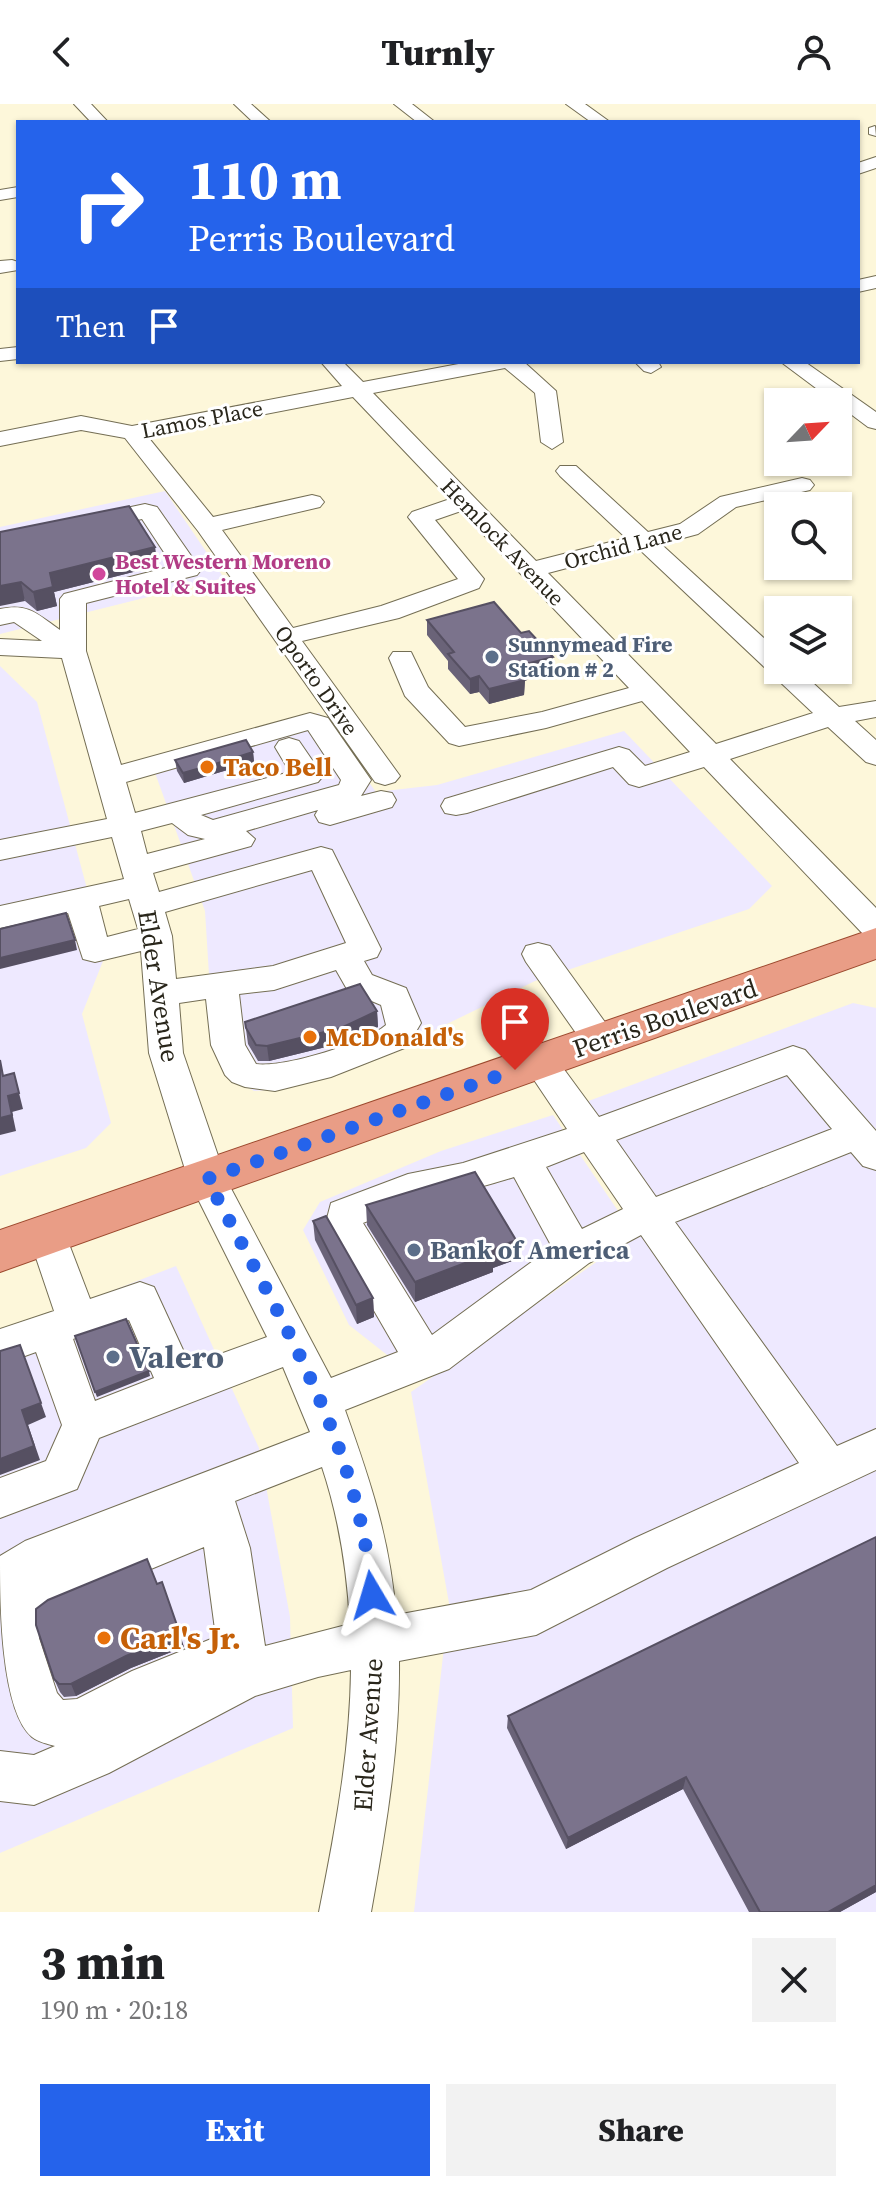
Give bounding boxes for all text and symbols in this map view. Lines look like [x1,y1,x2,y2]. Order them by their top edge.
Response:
text: Turnly [381,28,495,77]
icon: back [40,30,84,74]
icon: person [792,30,836,74]
text: 110 m [188,141,342,218]
icon: right [56,152,160,256]
text: Perris Boulevard [188,214,455,263]
icon: arrive [142,304,186,348]
text: Then [56,306,126,347]
north arrow [764,388,852,476]
map controls [764,388,852,684]
street label: Lamos Place [139,393,265,445]
street label: Hemlock Avenue [434,472,572,612]
button: search [764,492,852,580]
street label: Orchid Lane [561,516,685,576]
place label: Best Western Moreno Hotel & Suites [115,546,331,601]
marker: Best Western Moreno Hotel & Suites [90,565,108,583]
button: layers [764,596,852,684]
street label: Oporto Drive [268,619,366,741]
place label: Sunnymead Fire Station # 2 [508,629,673,684]
marker: Sunnymead Fire Station # 2 [483,648,501,666]
place label: Taco Bell [223,749,332,785]
marker: Taco Bell [198,758,216,776]
street label: Elder Avenue [129,907,189,1065]
street label: Perris Boulevard [568,970,762,1066]
pin [481,988,549,1070]
icon: arrive [493,1000,537,1044]
place label: McDonald's [326,1019,464,1055]
marker: McDonald's [301,1028,319,1046]
place label: Bank of America [430,1232,630,1268]
marker: Bank of America [405,1241,423,1259]
place label: Valero [129,1335,224,1379]
marker: Valero [104,1348,122,1366]
position arrow [330,1553,414,1637]
place label: Carl's Jr. [120,1616,241,1660]
marker: Carl's Jr. [95,1629,113,1647]
street label: Elder Avenue [345,1657,391,1813]
text: 3 min [40,1929,165,1995]
button: close [752,1938,836,2022]
text: 190 m · 20:18 [40,1992,188,2028]
button: Exit [40,2084,430,2176]
button: Share [446,2084,836,2176]

